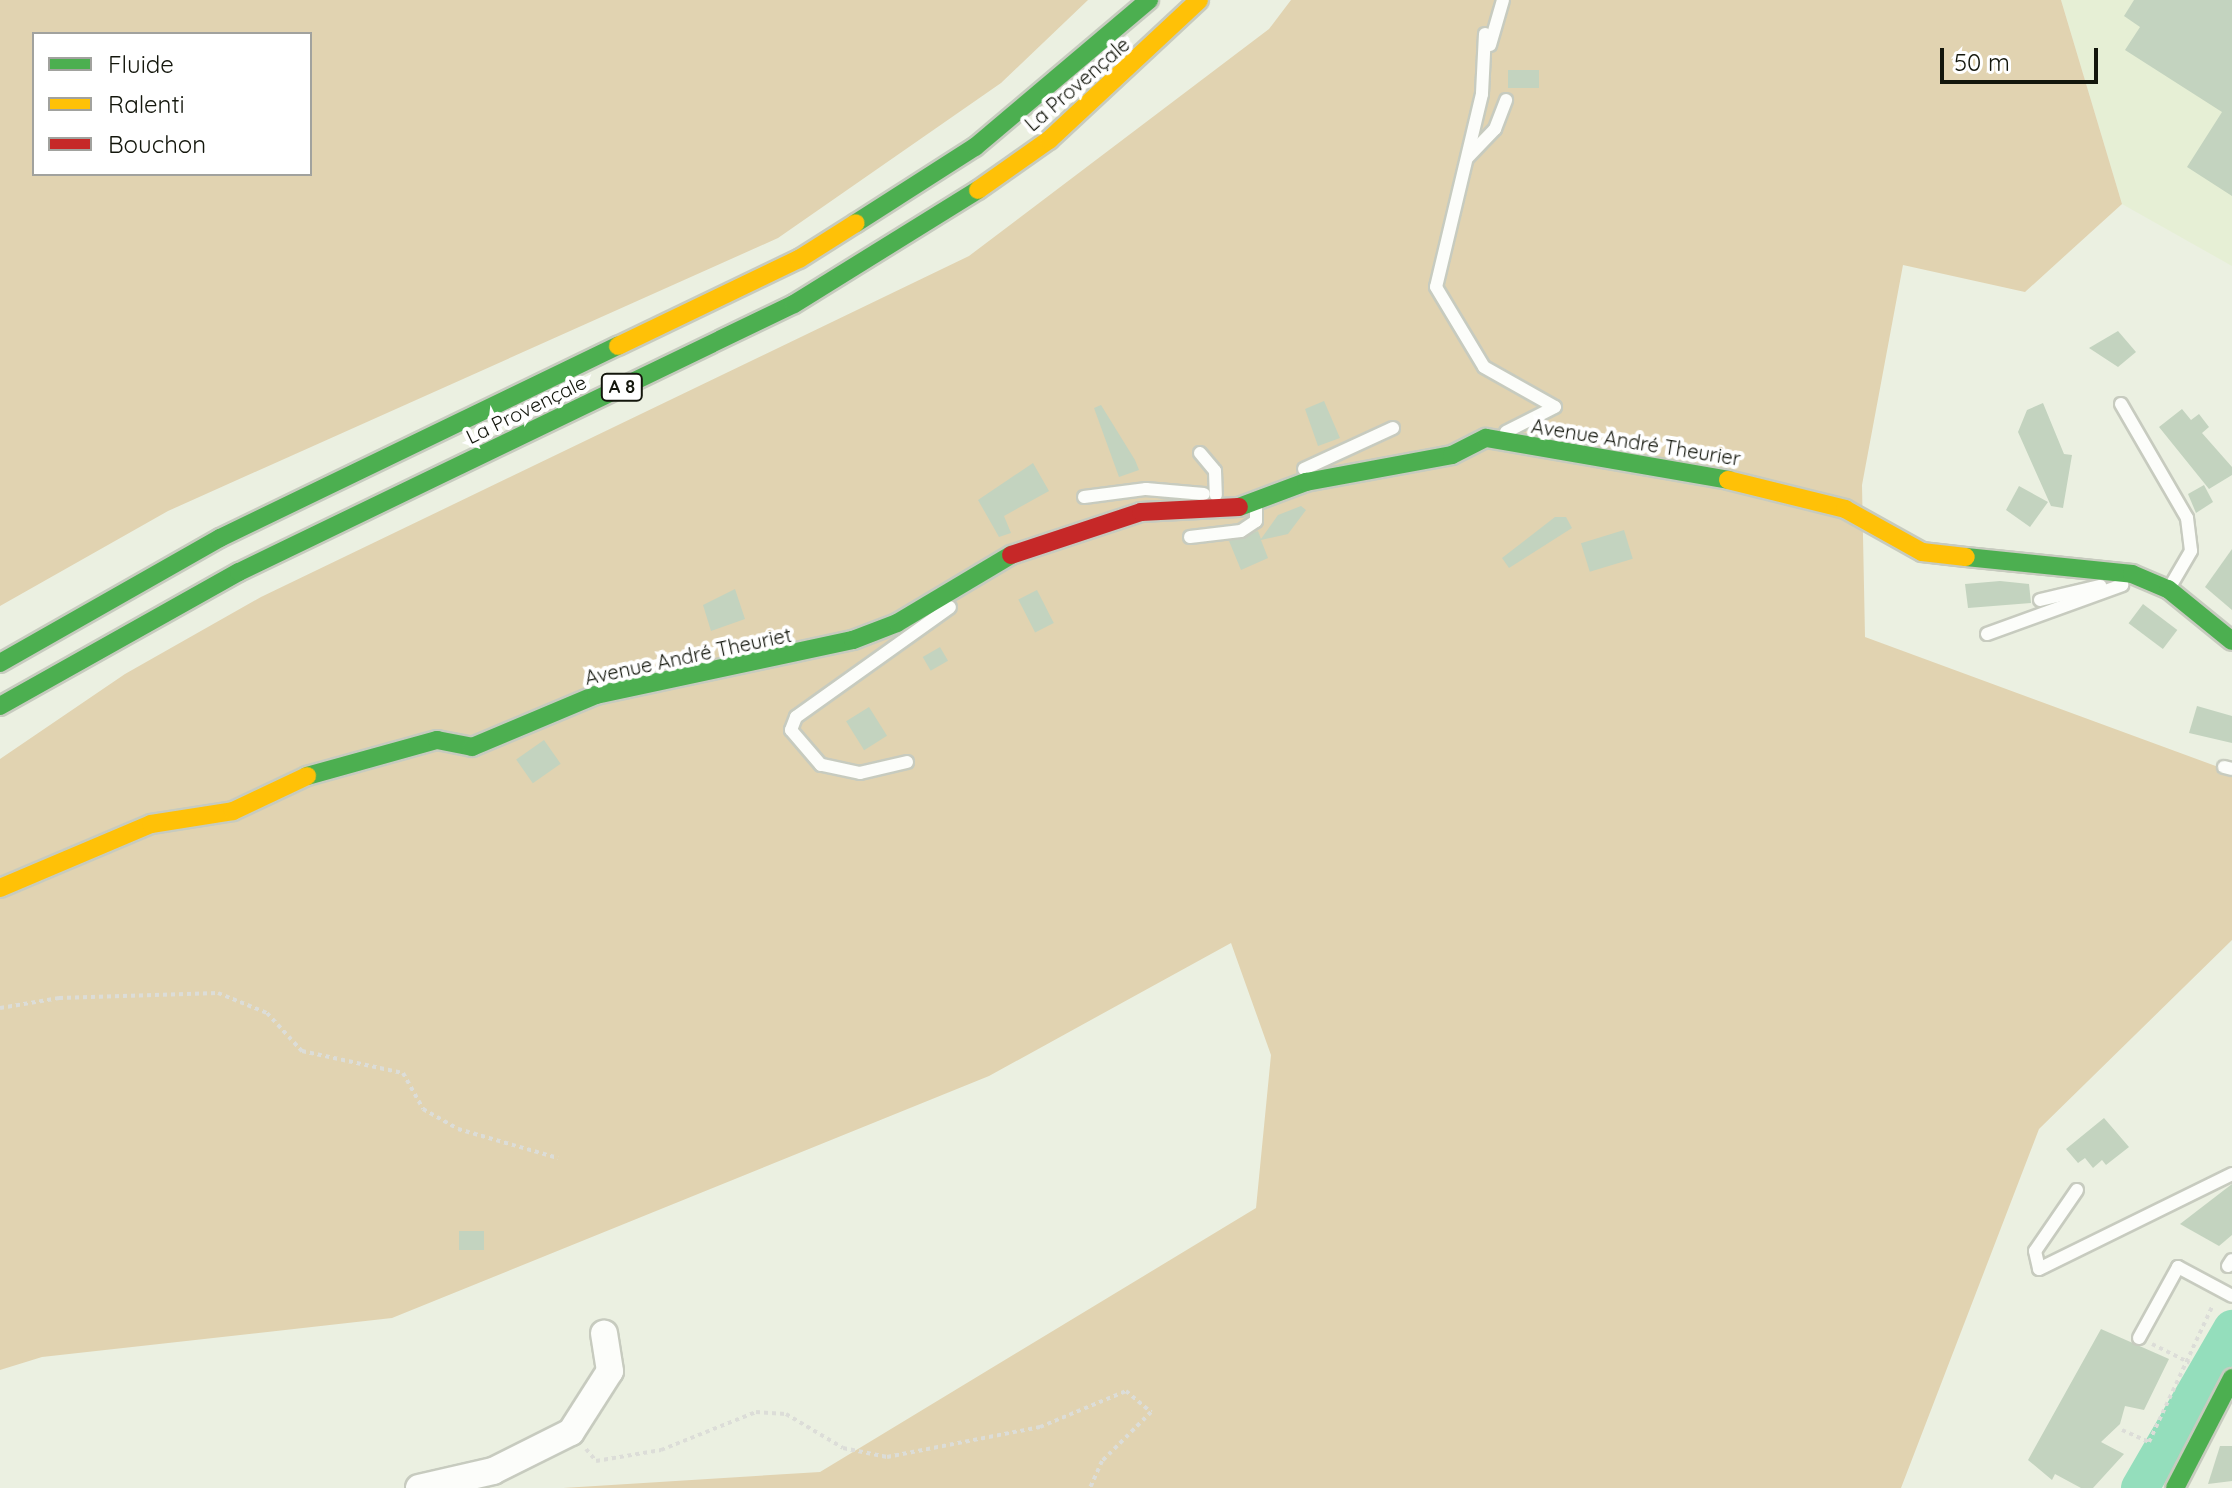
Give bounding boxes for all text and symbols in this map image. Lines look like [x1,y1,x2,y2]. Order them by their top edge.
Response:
legend [32,32,312,176]
street label: La Provençale [1020,32,1134,136]
scale bar [1944,32,2102,82]
text: 50 m [1954,47,2010,77]
text: Fluide [108,49,174,79]
text: Ralenti [108,89,185,119]
text: Bouchon [108,129,206,159]
street label: La Provençale [462,370,590,448]
road number: A 8 [600,373,644,401]
street label: Avenue André Theurier [1530,414,1742,470]
street label: Avenue André Theuriet [582,622,794,690]

